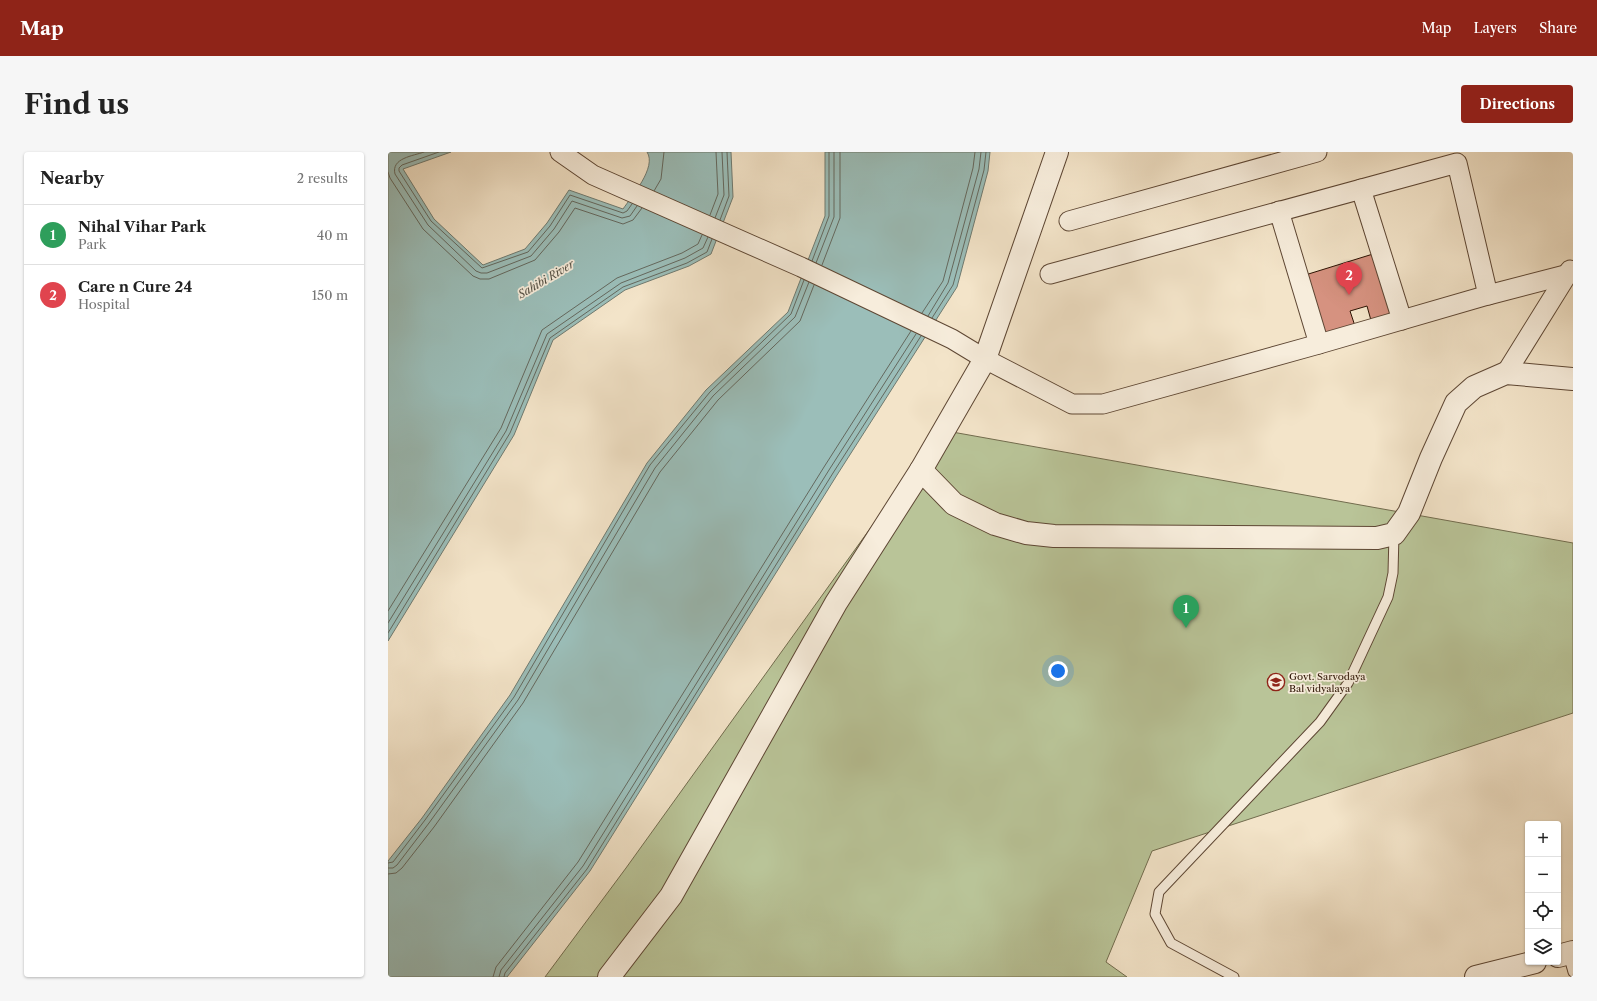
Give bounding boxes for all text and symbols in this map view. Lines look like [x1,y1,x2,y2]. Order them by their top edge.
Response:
text: Map [20,17,64,40]
text: Map [1421,19,1451,37]
text: Layers [1473,19,1517,37]
text: Share [1539,19,1577,37]
button: Directions [1461,85,1573,123]
text: Find us [24,87,129,121]
text: Nearby [40,168,104,188]
text: 2 results [297,170,348,186]
text: Nihal Vihar Park [78,217,206,236]
text: 1 [50,227,56,243]
text: 40 m [317,227,348,243]
text: Park [78,236,106,252]
water label: Sahibi River [515,256,577,302]
pin: 2 [1336,262,1362,295]
text: Care n Cure 24 [78,277,192,296]
text: 2 [49,287,57,303]
text: 150 m [312,287,348,303]
text: Hospital [78,296,130,312]
pin: 1 [1173,595,1199,628]
your location [1048,661,1068,681]
place label: Govt. Sarvodaya Bal vidyalaya [1289,670,1366,695]
school or university icon: Govt. Sarvodaya Bal vidyalaya [1266,672,1286,692]
map controls [1525,821,1561,965]
button: + [1525,821,1561,857]
button: − [1525,857,1561,893]
button: locate [1525,893,1561,929]
button: layers [1525,929,1561,965]

